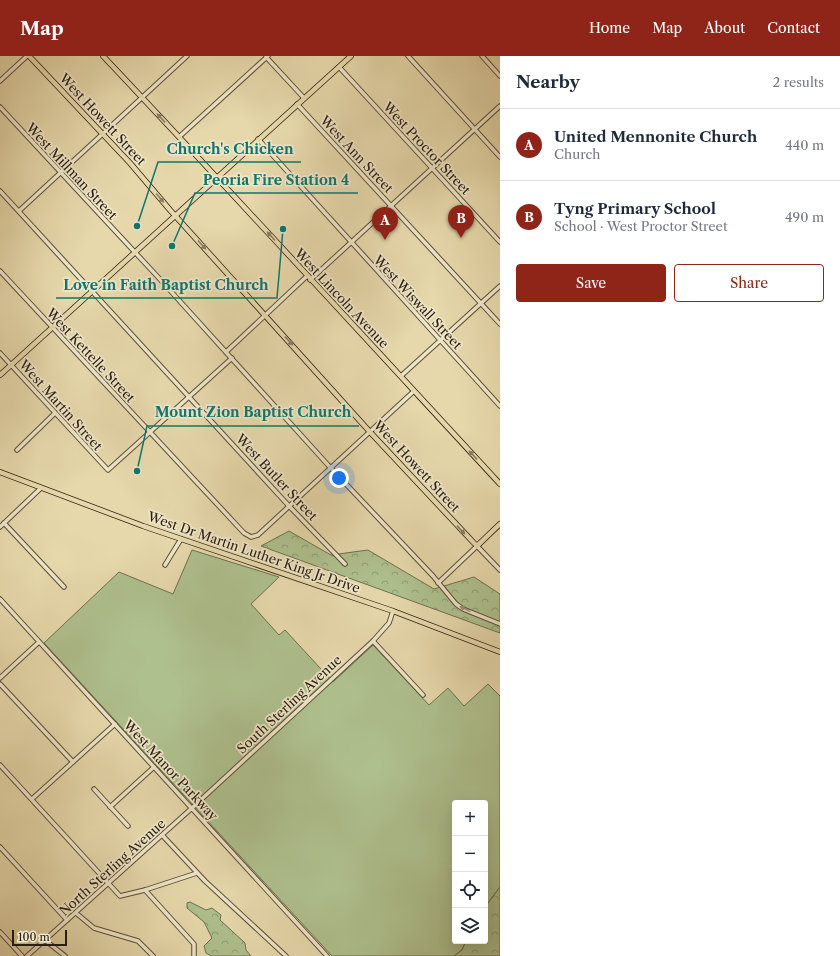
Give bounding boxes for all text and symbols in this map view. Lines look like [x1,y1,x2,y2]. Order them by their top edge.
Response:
text: Map [20,17,64,40]
text: Home [589,19,630,37]
text: Map [652,19,682,37]
text: About [704,19,745,37]
text: Contact [767,19,820,37]
street label: West Howett Street [56,69,150,169]
text: Nearby [516,72,580,92]
text: 2 results [773,74,824,90]
street label: West Proctor Street [379,98,474,198]
street label: West Ann Street [316,111,397,196]
one-way arrow [157,113,166,123]
street label: West Millman Street [22,119,121,223]
text: United Mennonite Church [554,127,757,146]
callout: Church's Chicken [158,136,301,162]
text: A [524,137,534,153]
text: 440 m [785,137,824,153]
text: Church's Chicken [166,140,294,158]
text: Church [554,146,600,162]
callout: Peoria Fire Station 4 [195,167,358,193]
text: Peoria Fire Station 4 [203,171,349,189]
one-way arrow [155,193,164,203]
text: Tyng Primary School [554,199,716,218]
pin: B [448,205,474,238]
pin: A [372,207,398,240]
text: B [524,209,534,225]
text: 490 m [785,209,824,225]
text: School · West Proctor Street [554,218,727,234]
one-way arrow [267,232,276,241]
one-way arrow [197,239,206,250]
street label: West Lincoln Avenue [291,244,392,351]
street label: West Wiswall Street [370,251,466,353]
button: Save [516,264,666,302]
button: Share [674,264,824,302]
callout: Love in Faith Baptist Church [56,272,277,298]
text: Love in Faith Baptist Church [63,276,269,294]
street label: West Kettelle Street [43,304,139,406]
one-way arrow [284,336,293,346]
street label: West Martin Street [15,356,106,454]
callout: Mount Zion Baptist Church [147,400,359,426]
text: Mount Zion Baptist Church [155,403,352,421]
street label: West Howett Street [370,416,464,516]
street label: West Butler Street [232,430,321,524]
one-way arrow [469,450,478,460]
your location [329,468,349,488]
street label: West Dr Martin Luther King Jr Drive [145,508,362,596]
one-way arrow [457,525,466,535]
one-way arrow [459,606,470,613]
street label: South Sterling Avenue [233,651,345,757]
street label: West Manor Parkway [120,716,222,824]
map controls [452,800,488,944]
button: + [452,800,488,836]
street label: North Sterling Avenue [56,815,168,919]
button: − [452,836,488,872]
button: locate [452,872,488,908]
button: layers [452,908,488,944]
scale bar [12,928,67,947]
text: 100 m [18,930,50,944]

